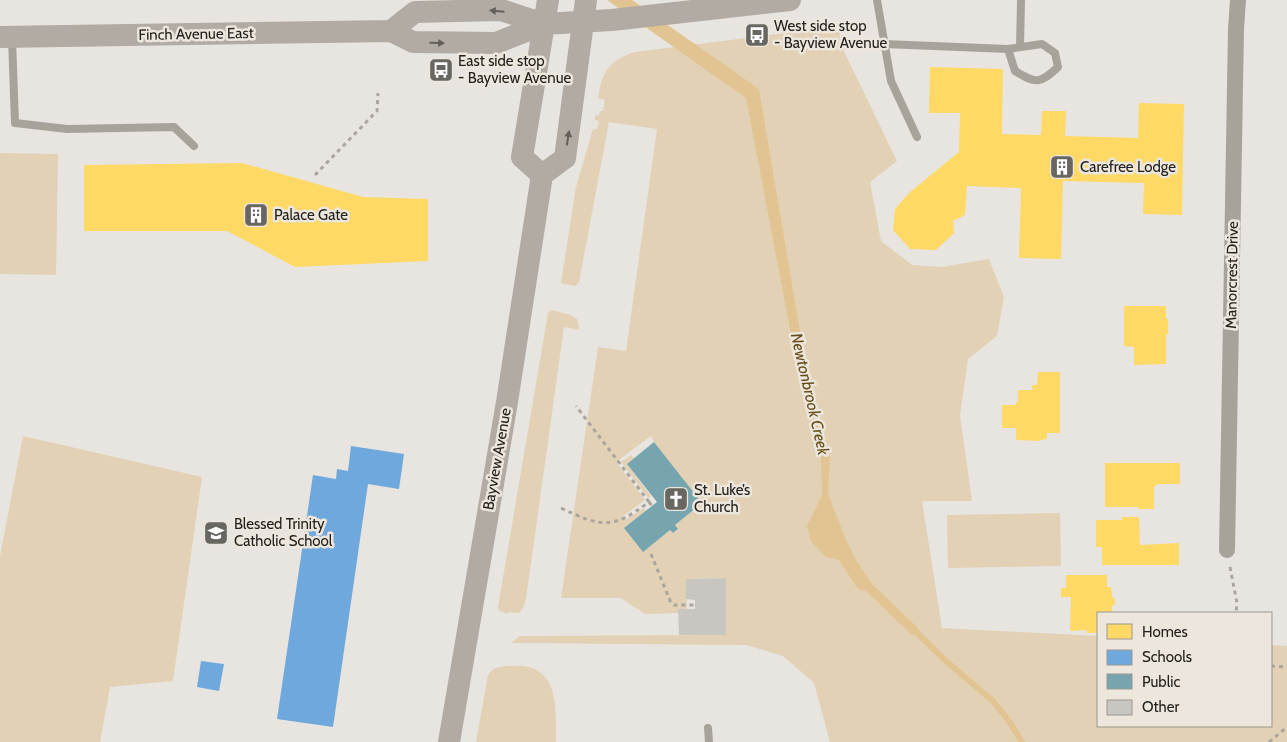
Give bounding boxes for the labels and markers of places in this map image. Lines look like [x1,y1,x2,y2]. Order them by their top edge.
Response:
place label: West side stop - Bayview Avenue [774,17,888,52]
bus stop icon: West side stop - Bayview Avenue [744,22,770,48]
place label: East side stop - Bayview Avenue [458,52,572,87]
bus stop icon: East side stop - Bayview Avenue [428,57,454,83]
building icon: Carefree Lodge [1049,154,1075,180]
place label: Carefree Lodge [1080,158,1176,176]
building icon: Palace Gate [243,202,269,228]
place label: Palace Gate [274,206,348,224]
place label: St. Luke’s Church [694,481,750,516]
church icon: St. Luke’s Church [663,486,689,512]
place label: Blessed Trinity Catholic School [234,515,333,550]
school or university icon: Blessed Trinity Catholic School [203,520,229,546]

